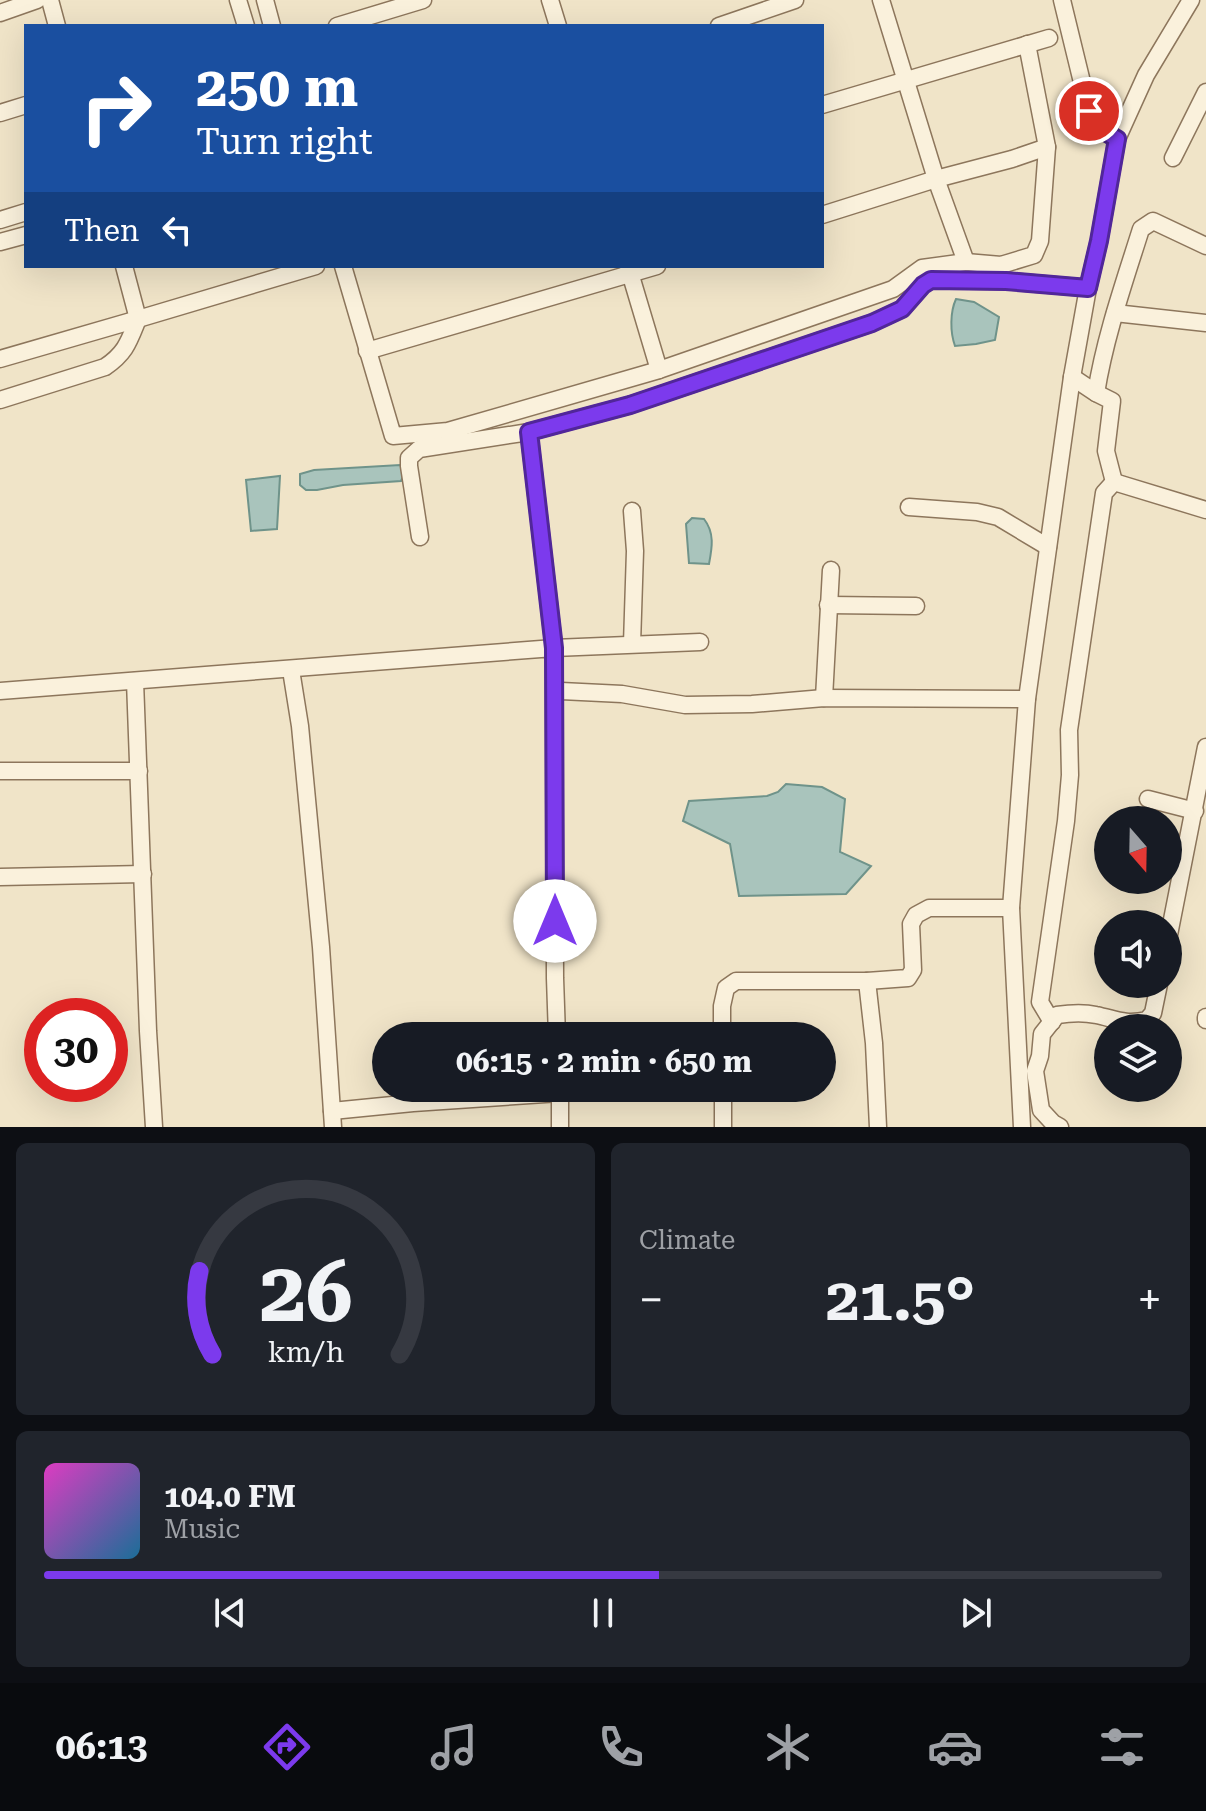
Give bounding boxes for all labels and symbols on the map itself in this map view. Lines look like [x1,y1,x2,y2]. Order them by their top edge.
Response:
pin [1055,77,1123,145]
north arrow [1094,806,1182,894]
position arrow [513,879,597,963]
speed limit sign: 30 [24,998,128,1102]

